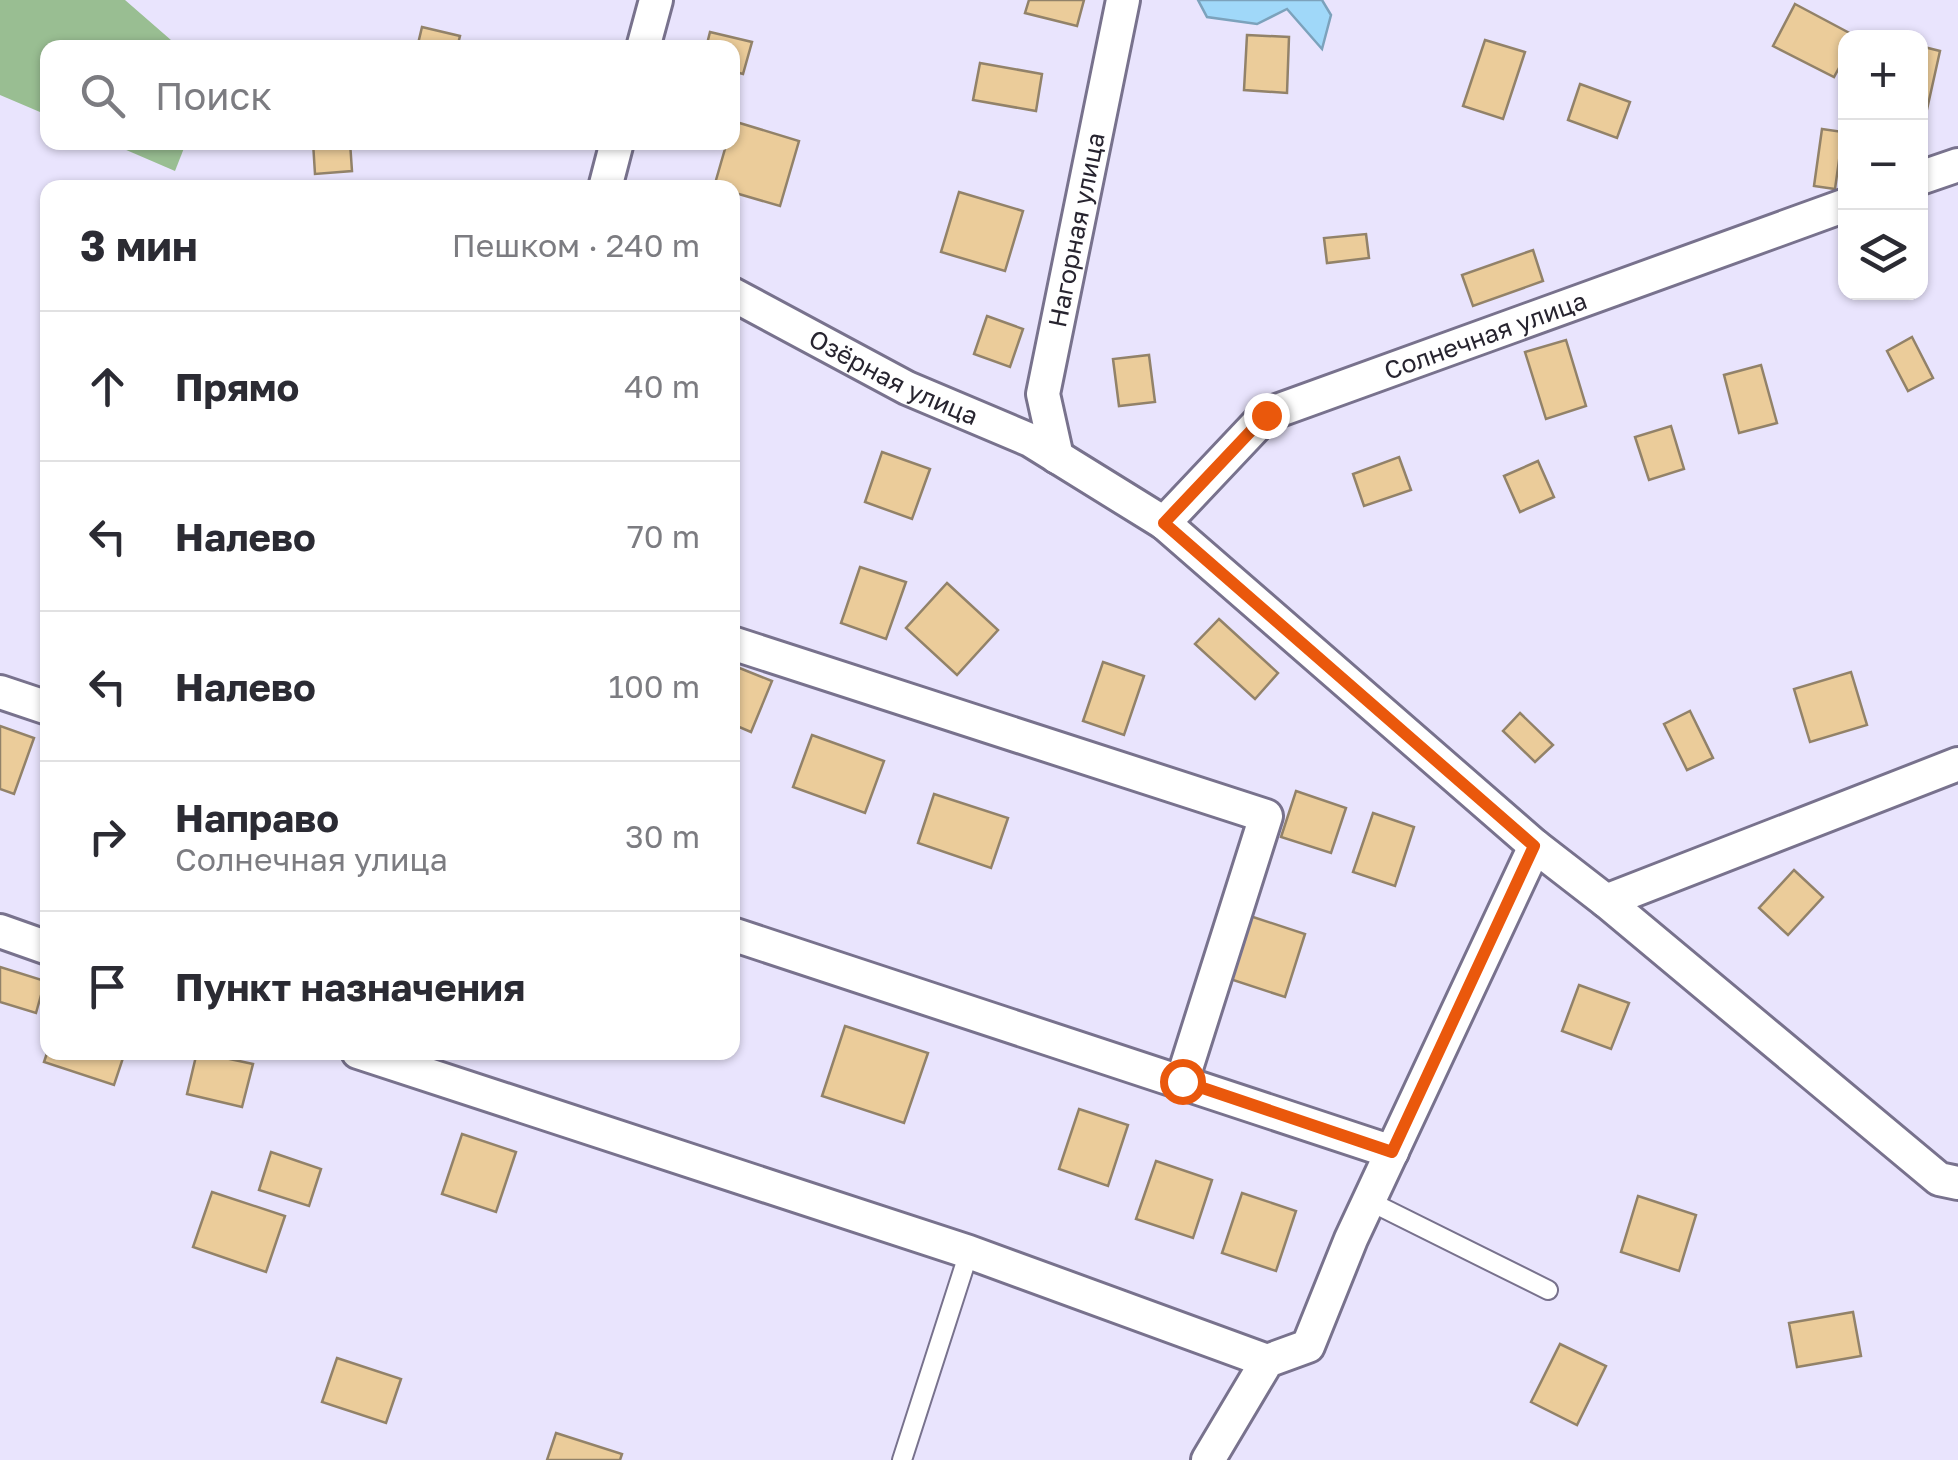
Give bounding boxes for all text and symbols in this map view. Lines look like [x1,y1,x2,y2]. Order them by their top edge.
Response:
map controls [1838,30,1928,300]
button: + [1838,30,1928,120]
search box [40,40,740,150]
icon: search [75,68,130,123]
text: Поиск [155,73,272,118]
button: − [1838,120,1928,210]
street label: Нагорная улица [1041,130,1111,330]
button: layers [1838,210,1928,300]
text: 3 мин [80,220,198,270]
text: Пешком · 240 m [452,226,700,264]
street label: Солнечная улица [1380,284,1591,386]
street label: Озёрная улица [804,322,983,431]
icon: ahead [80,359,135,414]
text: Прямо [175,364,299,409]
text: 40 m [624,367,700,405]
route end [1244,393,1290,439]
icon: left [80,509,135,564]
text: Налево [175,514,316,559]
text: 70 m [627,517,700,555]
icon: left [80,659,135,714]
text: Налево [175,664,316,709]
text: 100 m [608,667,700,705]
text: Направо [175,795,339,840]
icon: right [80,809,135,864]
text: 30 m [625,817,700,855]
text: Солнечная улица [175,840,448,878]
icon: arrive [80,959,135,1014]
text: Пункт назначения [175,964,525,1009]
route start [1160,1059,1206,1105]

